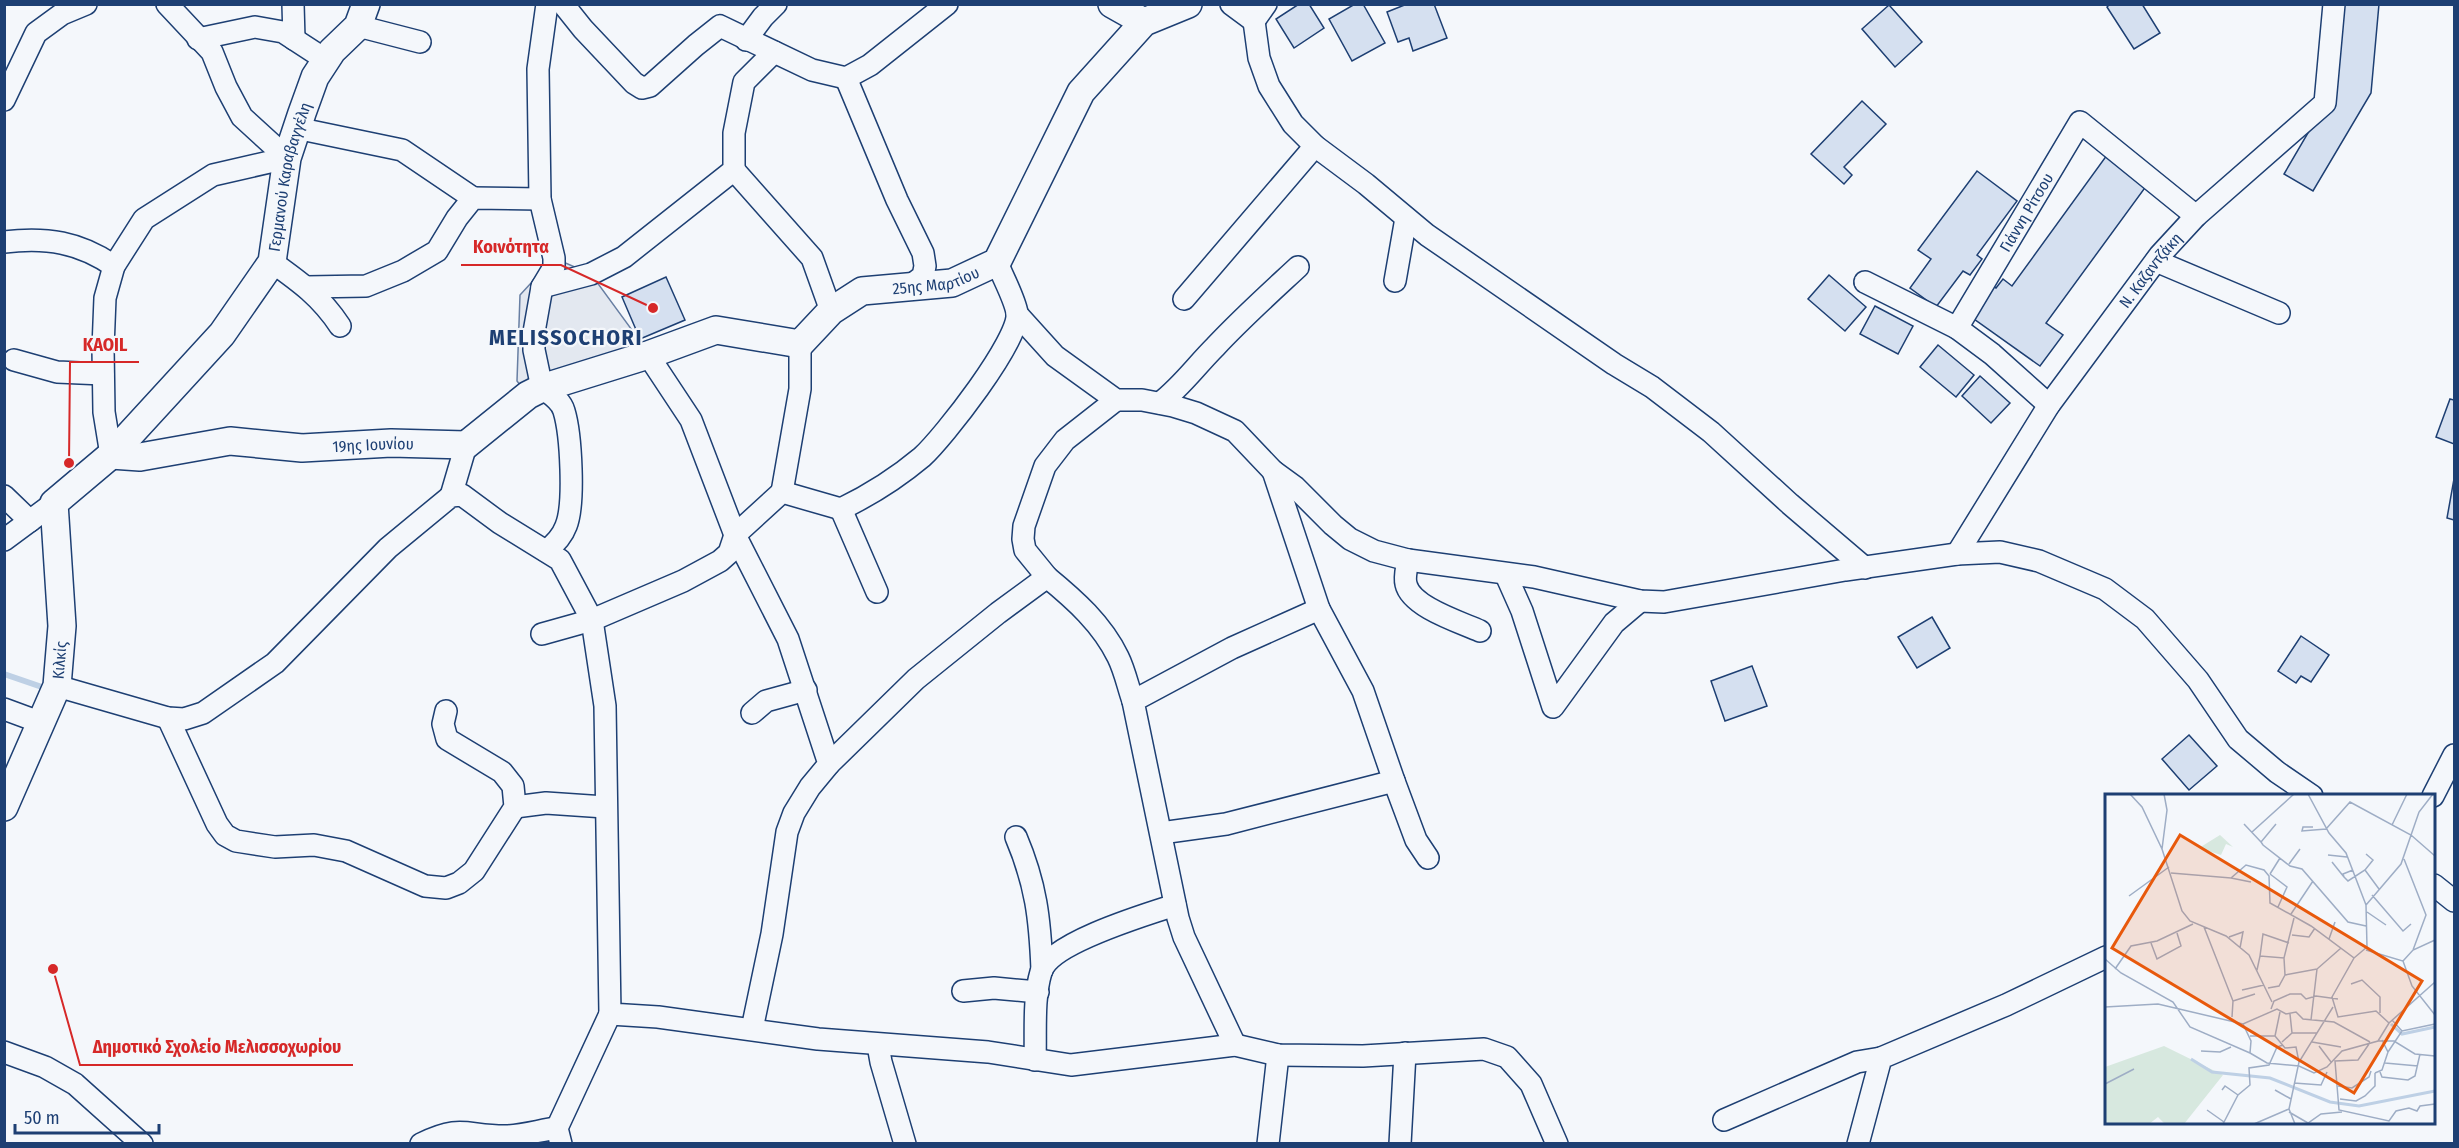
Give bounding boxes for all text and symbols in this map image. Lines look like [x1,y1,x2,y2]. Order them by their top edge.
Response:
street label: Γερμανού Καραβαγγέλη [264,99,315,253]
street label: Γιάννη Ρίτσου [1995,169,2057,255]
street label: Ν. Καζαντζάκη [2115,228,2186,311]
callout: Κοινότητα [461,229,561,265]
text: Κοινότητα [473,236,549,258]
street label: 25ης Μαρτίου [892,262,982,298]
district label: MELISSOCHORI [489,324,643,351]
callout: KAOIL [70,326,139,362]
text: KAOIL [83,334,128,356]
street label: 19ης Ιουνίου [332,433,414,456]
street label: Κιλκίς [48,640,70,680]
inset map [2105,794,2435,1124]
callout: Δημοτικό Σχολείο Μελισσοχωρίου [80,1029,353,1065]
text: Δημοτικό Σχολείο Μελισσοχωρίου [92,1036,341,1058]
scale bar [15,1097,159,1135]
text: 50 m [24,1107,60,1129]

